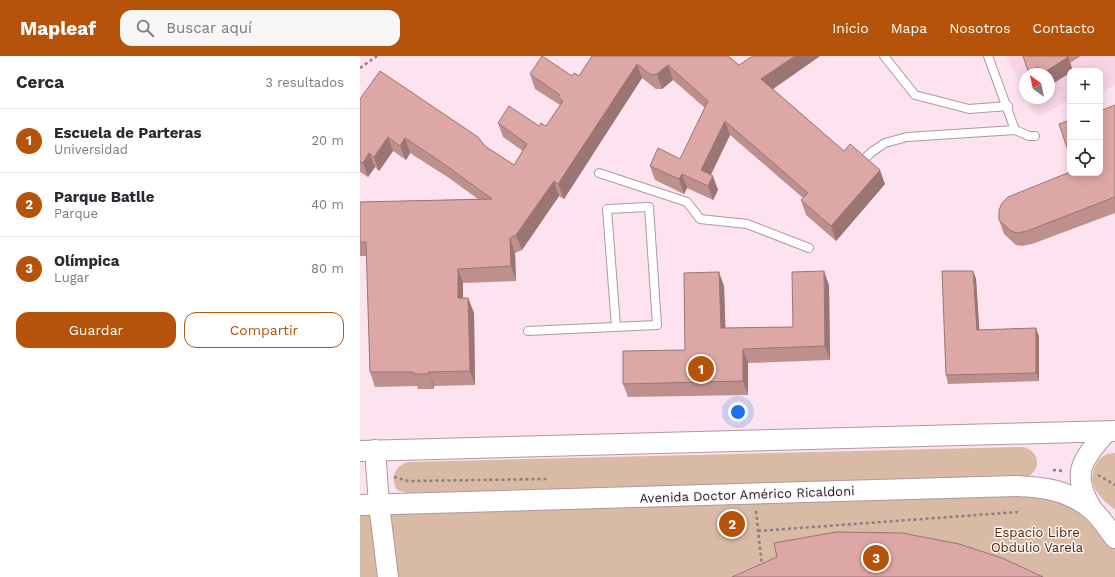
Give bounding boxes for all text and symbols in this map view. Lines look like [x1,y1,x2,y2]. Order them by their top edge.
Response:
search box [120,10,400,46]
text: Mapleaf [20,17,96,40]
icon: search [134,17,156,39]
text: Buscar aquí [166,19,252,37]
text: Inicio [832,20,869,36]
text: Mapa [891,20,927,36]
text: Nosotros [949,20,1011,36]
text: Contacto [1033,20,1095,36]
north arrow [1019,68,1055,104]
map controls [1067,68,1103,176]
button: + [1067,68,1103,104]
text: Cerca [16,72,64,92]
text: 3 resultados [265,75,344,90]
button: − [1067,104,1103,140]
text: Escuela de Parteras [54,124,201,142]
text: 1 [26,133,32,148]
text: 20 m [312,133,344,148]
button: locate [1067,140,1103,176]
text: Universidad [54,142,128,157]
text: Parque Batlle [54,188,154,206]
text: 2 [25,197,33,212]
text: 40 m [311,197,344,212]
text: Parque [54,206,98,221]
text: Olímpica [54,252,119,270]
text: 3 [25,261,33,276]
text: 80 m [311,261,344,276]
text: Lugar [54,270,89,285]
button: Guardar [16,312,176,348]
button: Compartir [184,312,344,348]
pin: 1 [688,354,714,384]
your location [728,402,748,422]
street label: Avenida Doctor Américo Ricaldoni [639,483,855,506]
pin: 2 [719,509,745,539]
park label: Espacio Libre Obdulio Varela [991,525,1084,555]
pin: 3 [863,543,889,573]

